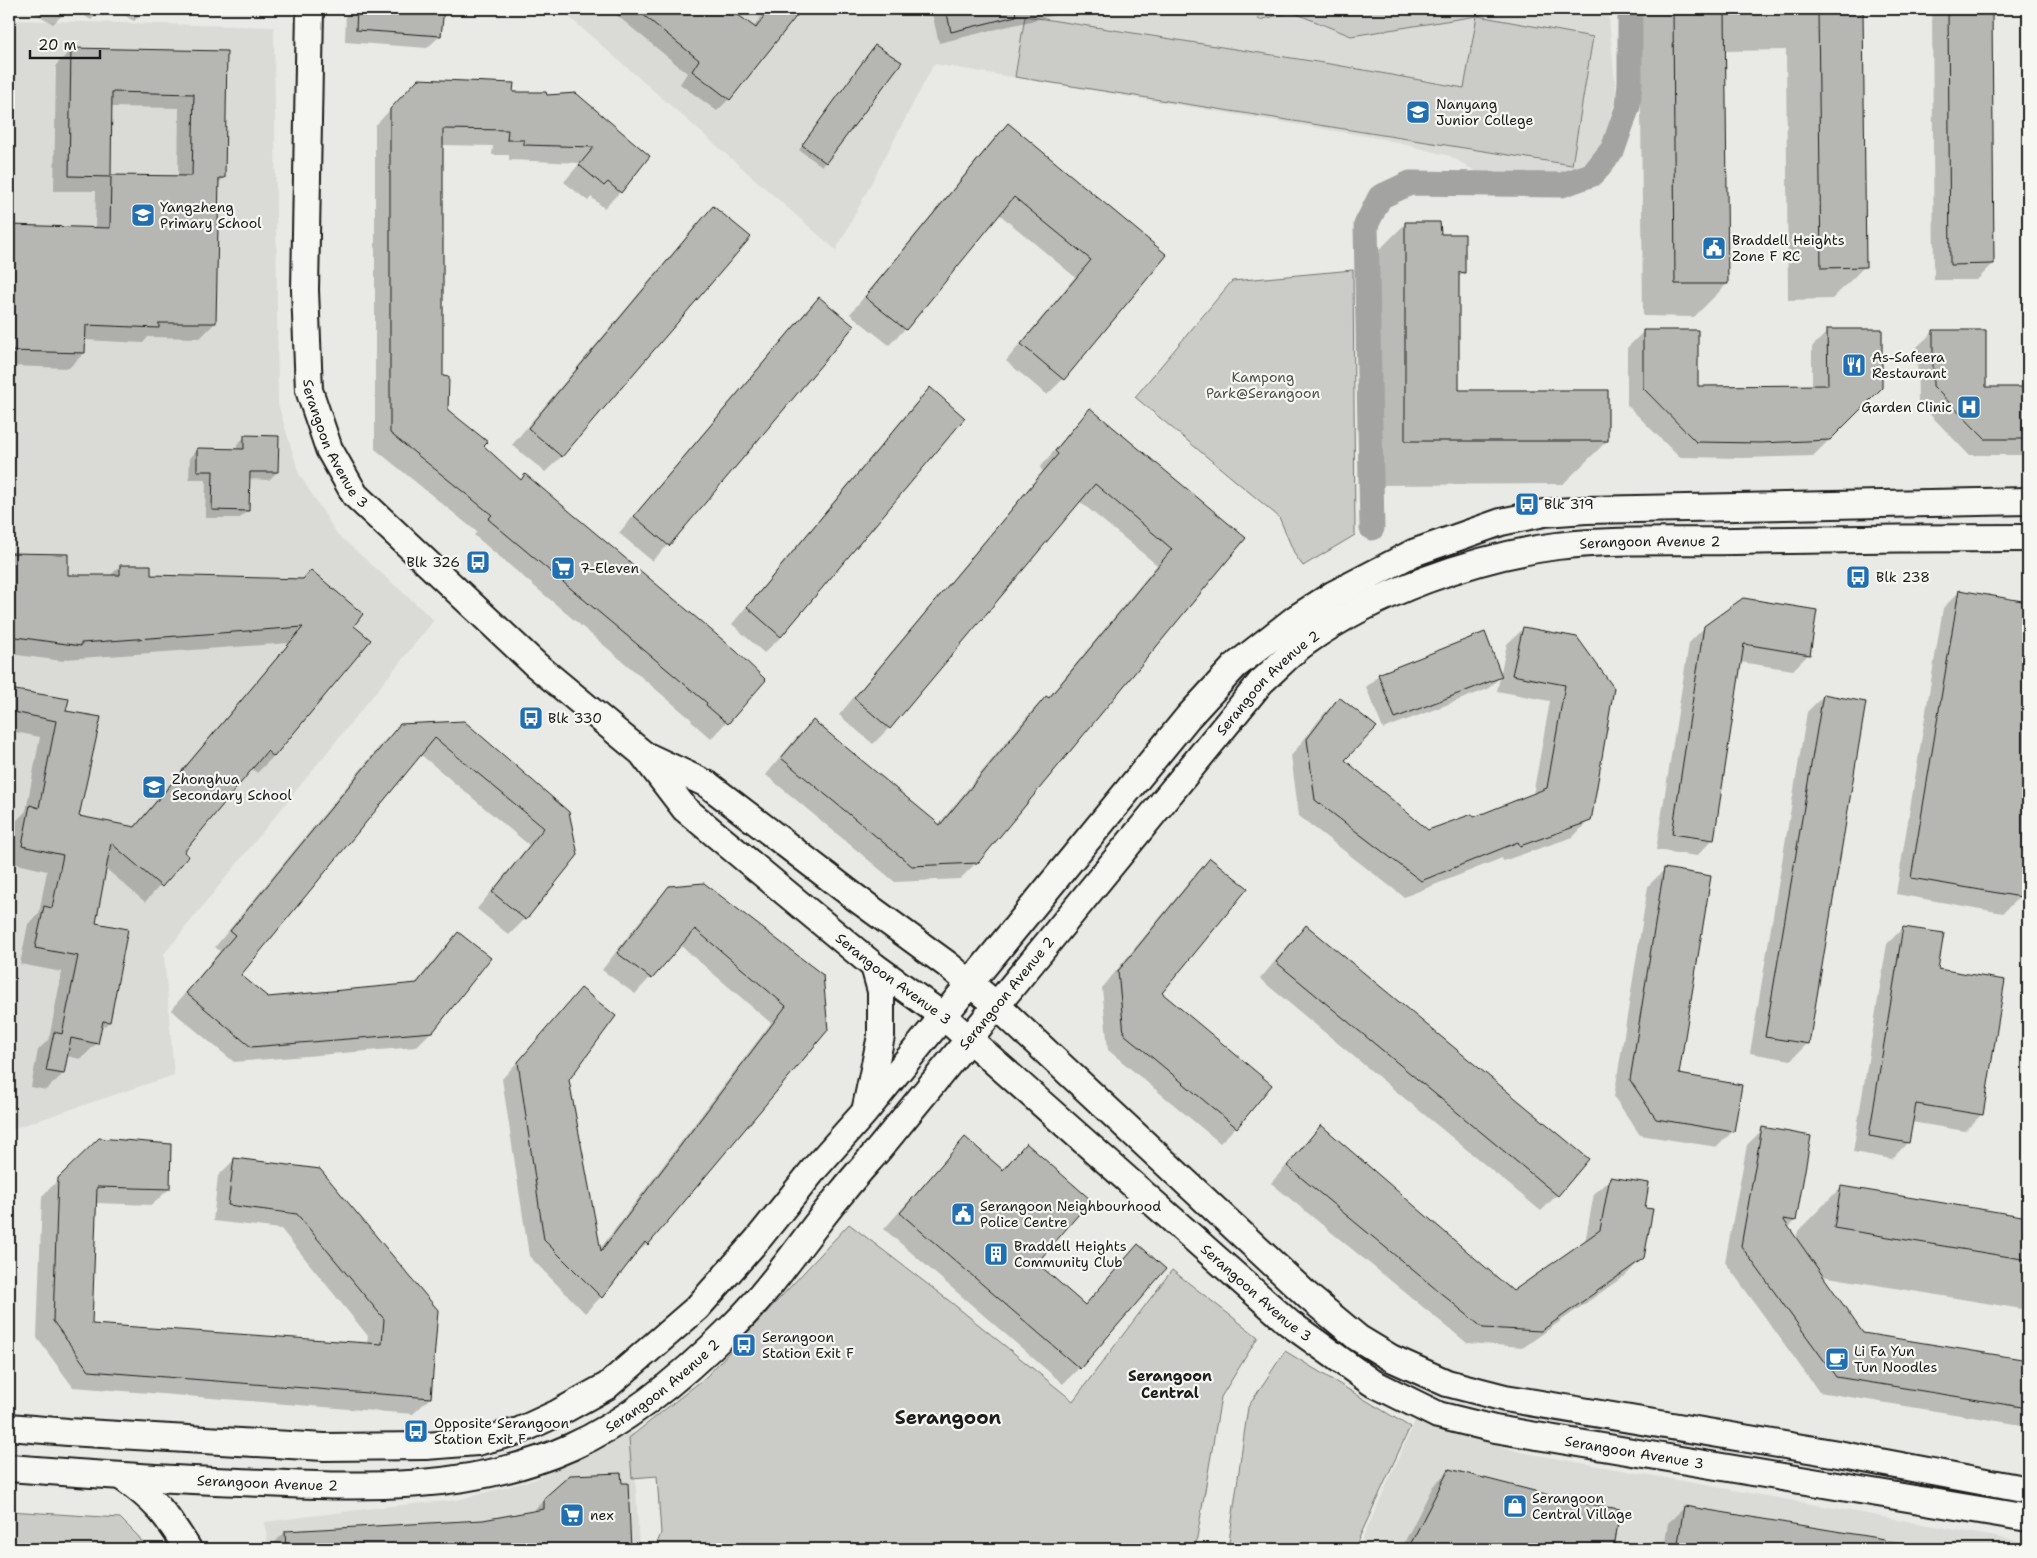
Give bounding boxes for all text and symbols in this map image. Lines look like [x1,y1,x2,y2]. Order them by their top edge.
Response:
scale bar [30,28,100,60]
text: 20 m [38,35,77,55]
place label: Nanyang Junior College [1436,95,1533,129]
school or university icon: Nanyang Junior College [1405,99,1431,125]
place label: Yangzheng Primary School [160,198,262,232]
school or university icon: Yangzheng Primary School [130,202,156,228]
place label: Braddell Heights Zone F RC [1732,231,1845,265]
public building icon: Braddell Heights Zone F RC [1701,235,1727,261]
place label: As-Safeera Restaurant [1872,348,1947,382]
restaurant icon: As-Safeera Restaurant [1841,352,1867,378]
park label: Kampong Park@Serangoon [1206,368,1321,402]
street label: Serangoon Avenue 3 [300,379,372,512]
hospital icon: Garden Clinic [1956,394,1982,420]
place label: Garden Clinic [1861,398,1952,416]
bus stop icon: Blk 319 [1514,491,1540,517]
place label: Blk 319 [1544,495,1594,513]
street label: Serangoon Avenue 2 [1579,532,1720,553]
bus stop icon: Blk 326 [465,549,491,575]
place label: Blk 326 [406,553,460,571]
supermarket icon: 7-Eleven [550,555,576,581]
place label: 7-Eleven [580,559,639,577]
bus stop icon: Blk 238 [1845,564,1871,590]
place label: Blk 238 [1876,568,1930,586]
street label: Serangoon Avenue 2 [1212,626,1323,739]
bus stop icon: Blk 330 [518,705,544,731]
place label: Blk 330 [548,709,602,727]
place label: Zhonghua Secondary School [172,770,292,804]
school or university icon: Zhonghua Secondary School [141,774,167,800]
street label: Serangoon Avenue 3 [832,929,955,1028]
street label: Serangoon Avenue 2 [955,933,1058,1053]
place label: Serangoon Neighbourhood Police Centre [980,1197,1161,1231]
public building icon: Serangoon Neighbourhood Police Centre [950,1201,976,1227]
place label: Braddell Heights Community Club [1014,1237,1127,1271]
street label: Serangoon Avenue 3 [1197,1240,1315,1346]
building icon: Braddell Heights Community Club [983,1241,1009,1267]
place label: Serangoon Station Exit F [762,1328,854,1362]
bus stop icon: Serangoon Station Exit F [731,1332,757,1358]
street label: Serangoon Avenue 2 [602,1335,723,1436]
place label: Li Fa Yun Tun Noodles [1854,1342,1938,1376]
cafe icon: Li Fa Yun Tun Noodles [1824,1346,1850,1372]
district label: Serangoon Central [1128,1366,1212,1403]
district label: Serangoon [895,1405,1002,1430]
place label: Opposite Serangoon Station Exit F [434,1414,570,1448]
bus stop icon: Opposite Serangoon Station Exit F [403,1418,429,1444]
street label: Serangoon Avenue 3 [1563,1432,1705,1473]
street label: Serangoon Avenue 2 [197,1471,338,1495]
place label: Serangoon Central Village [1532,1489,1633,1523]
shop icon: Serangoon Central Village [1502,1493,1528,1519]
supermarket icon: nex [559,1502,585,1528]
place label: nex [590,1506,614,1524]

